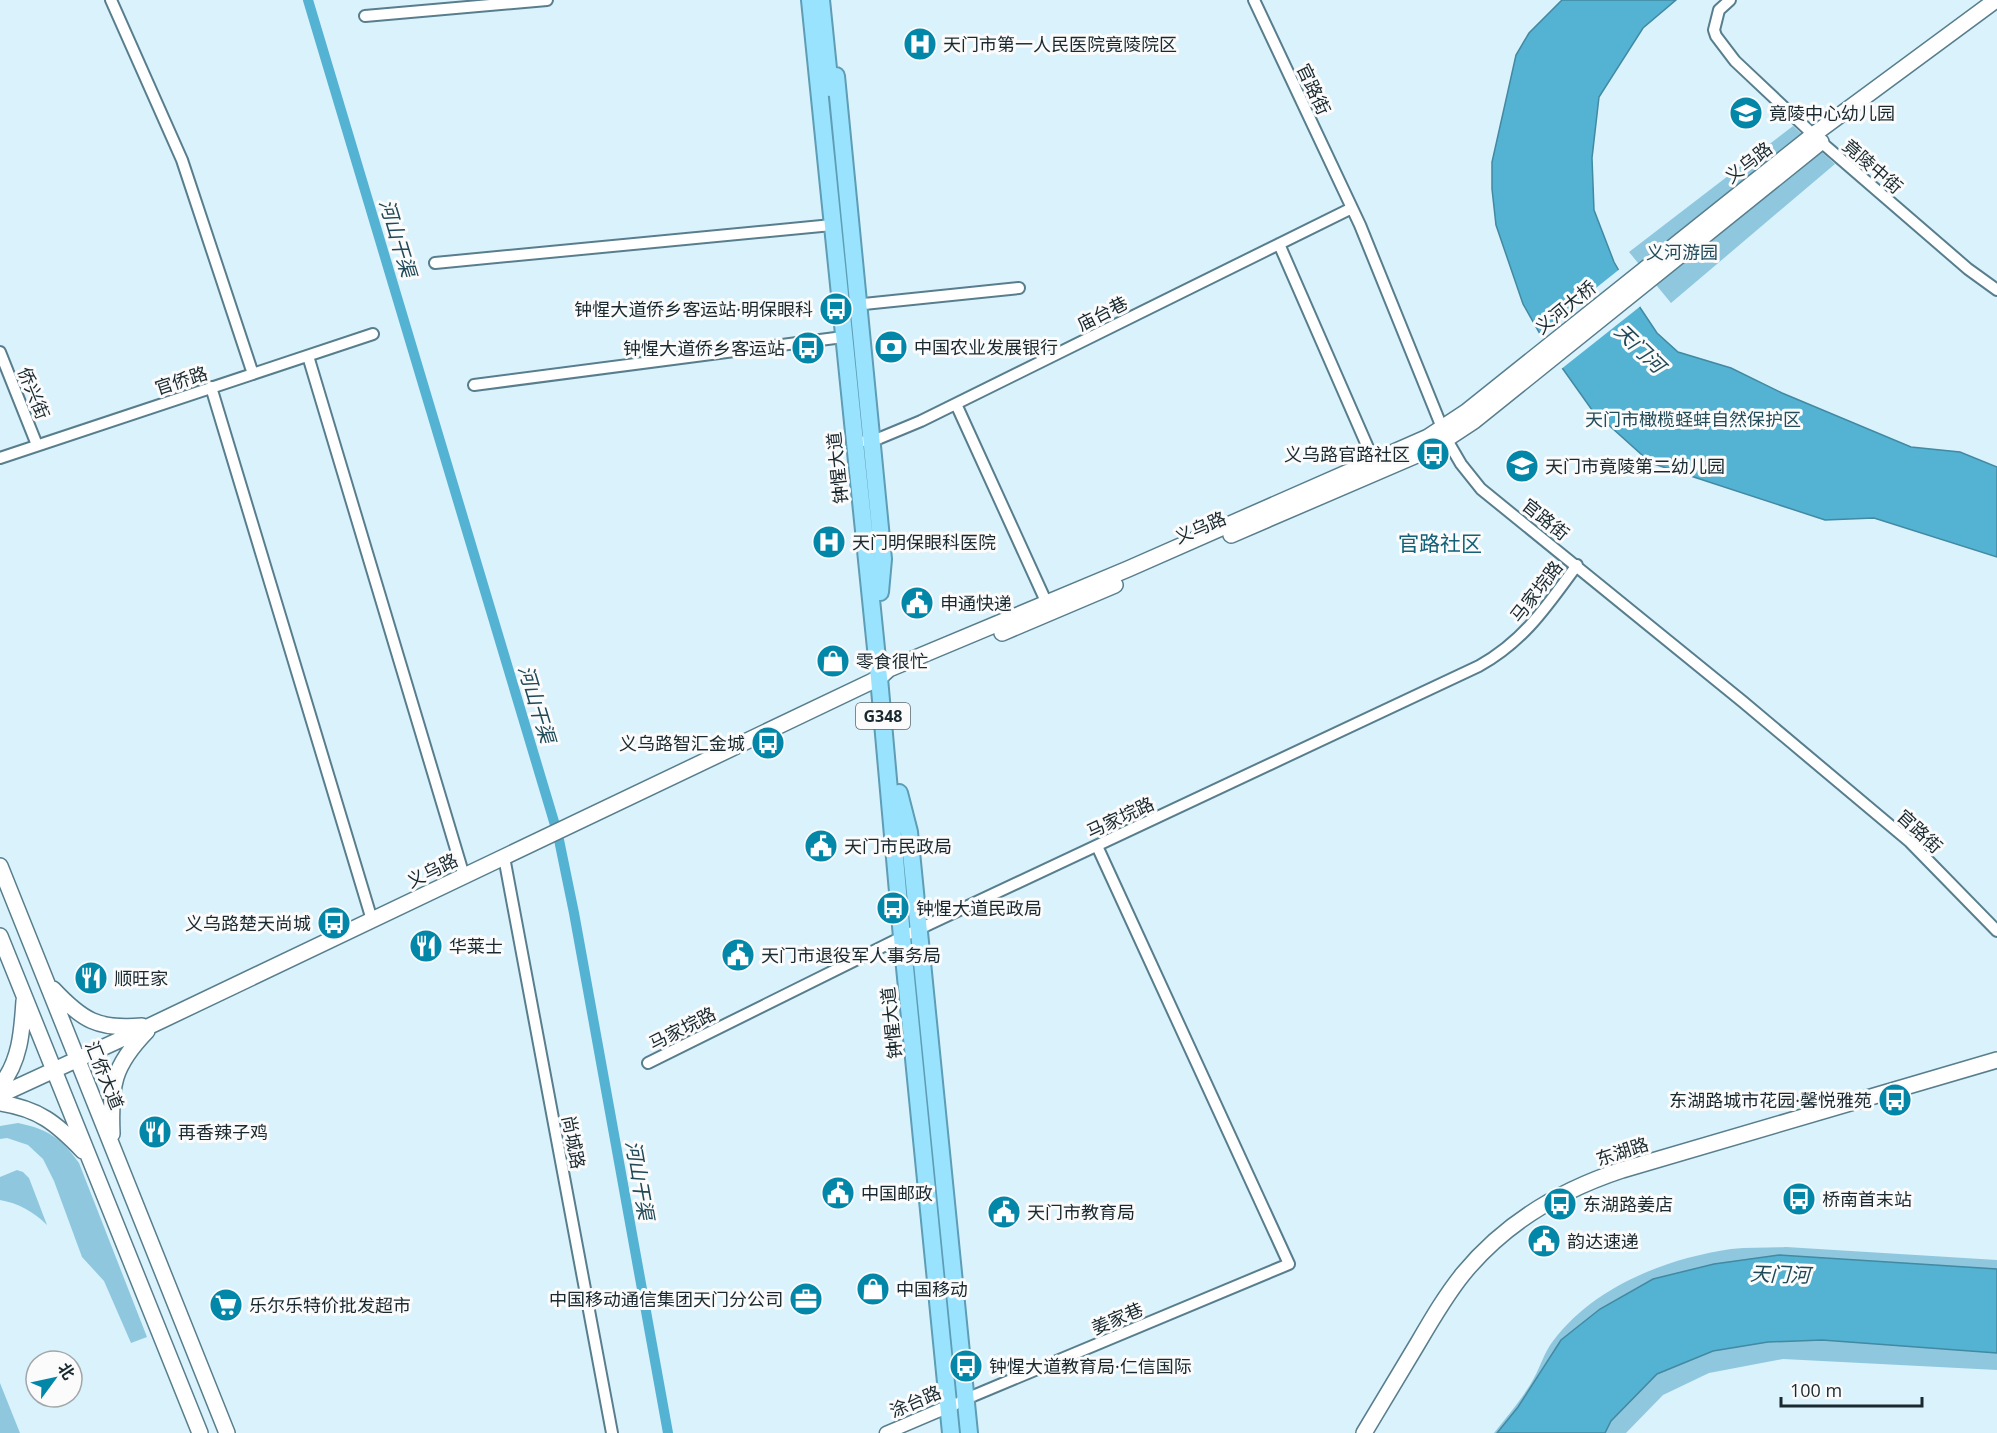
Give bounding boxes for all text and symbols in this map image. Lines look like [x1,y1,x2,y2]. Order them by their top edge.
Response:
hospital icon: 天门市第一人民医院竟陵院区 [902,26,938,62]
place label: 天门市第一人民医院竟陵院区 [943,32,1177,56]
street label: 官路街 [1292,59,1336,119]
school or university icon: 竟陵中心幼儿园 [1728,95,1764,131]
place label: 竟陵中心幼儿园 [1769,101,1895,125]
street label: 竟陵中街 [1838,133,1908,199]
street label: 义乌路 [1719,136,1777,188]
water label: 河山干渠 [373,196,423,283]
park label: 义河游园 [1646,240,1718,264]
street label: 义河大桥 [1529,275,1601,339]
street label: 庙台巷 [1072,290,1132,336]
bus stop icon: 钟惺大道侨乡客运站·明保眼科 [818,291,854,327]
place label: 钟惺大道侨乡客运站·明保眼科 [574,297,813,321]
water label: 天门河 [1609,317,1674,381]
bank icon: 中国农业发展银行 [873,329,909,365]
bus stop icon: 钟惺大道侨乡客运站 [790,330,826,366]
place label: 中国农业发展银行 [914,335,1058,359]
place label: 钟惺大道侨乡客运站 [623,336,785,360]
street label: 官侨路 [152,360,210,400]
street label: 侨兴街 [13,363,55,423]
park label: 天门市橄榄蛏蚌自然保护区 [1585,407,1801,431]
street label: 钟惺大道 [821,431,853,505]
bus stop icon: 义乌路官路社区 [1415,436,1451,472]
place label: 义乌路官路社区 [1284,442,1410,466]
school or university icon: 天门市竟陵第二幼儿园 [1504,448,1540,484]
place label: 天门市竟陵第二幼儿园 [1545,454,1725,478]
street label: 官路街 [1517,493,1575,545]
street label: 义乌路 [1170,505,1230,549]
hospital icon: 天门明保眼科医院 [811,524,847,560]
district label: 官路社区 [1398,529,1482,557]
place label: 天门明保眼科医院 [852,530,996,554]
street label: 马家垸路 [1504,555,1568,627]
public building icon: 申通快递 [899,585,935,621]
place label: 申通快递 [940,591,1012,615]
shop icon: 零食很忙 [815,643,851,679]
place label: 零食很忙 [856,649,928,673]
water label: 河山干渠 [512,662,562,749]
road number: G348 [856,703,910,729]
bus stop icon: 义乌路智汇金城 [750,725,786,761]
place label: 义乌路智汇金城 [619,731,745,755]
street label: 马家垸路 [1082,791,1158,843]
street label: 官路街 [1892,804,1948,858]
public building icon: 天门市民政局 [803,828,839,864]
place label: 天门市民政局 [844,834,952,858]
street label: 义乌路 [402,847,462,893]
bus stop icon: 钟惺大道民政局 [875,890,911,926]
place label: 钟惺大道民政局 [916,896,1042,920]
bus stop icon: 义乌路楚天尚城 [316,905,352,941]
place label: 义乌路楚天尚城 [185,911,311,935]
restaurant icon: 华莱士 [408,928,444,964]
place label: 华莱士 [449,934,503,958]
public building icon: 天门市退役军人事务局 [720,937,756,973]
place label: 天门市退役军人事务局 [761,943,941,967]
restaurant icon: 顺旺家 [73,960,109,996]
place label: 顺旺家 [114,966,168,990]
street label: 钟惺大道 [875,986,907,1060]
street label: 马家垸路 [644,1001,720,1055]
street label: 汇侨大道 [80,1037,130,1113]
bus stop icon: 东湖路城市花园·馨悦雅苑 [1877,1082,1913,1118]
place label: 东湖路城市花园·馨悦雅苑 [1669,1088,1872,1112]
street label: 尚城路 [557,1113,591,1171]
restaurant icon: 再香辣子鸡 [137,1114,173,1150]
place label: 再香辣子鸡 [178,1120,268,1144]
street label: 东湖路 [1593,1131,1651,1171]
water label: 河山干渠 [620,1138,661,1225]
public building icon: 中国邮政 [820,1175,856,1211]
place label: 中国邮政 [861,1181,933,1205]
bus stop icon: 桥南首末站 [1781,1181,1817,1217]
bus stop icon: 东湖路姜店 [1542,1186,1578,1222]
place label: 桥南首末站 [1822,1187,1912,1211]
place label: 东湖路姜店 [1583,1192,1673,1216]
public building icon: 天门市教育局 [986,1194,1022,1230]
place label: 天门市教育局 [1027,1200,1135,1224]
public building icon: 韵达速递 [1526,1223,1562,1259]
place label: 韵达速递 [1567,1229,1639,1253]
water label: 天门河 [1750,1259,1814,1289]
shop icon: 中国移动 [855,1271,891,1307]
place label: 中国移动 [896,1277,968,1301]
office icon: 中国移动通信集团天门分公司 [788,1281,824,1317]
supermarket icon: 乐尔乐特价批发超市 [208,1287,244,1323]
place label: 中国移动通信集团天门分公司 [549,1287,783,1311]
place label: 乐尔乐特价批发超市 [249,1293,411,1317]
street label: 姜家巷 [1087,1296,1147,1340]
bus stop icon: 钟惺大道教育局·仁信国际 [948,1348,984,1384]
north arrow [24,1349,84,1409]
place label: 钟惺大道教育局·仁信国际 [989,1354,1192,1378]
text: 北 [53,1358,80,1384]
scale bar [1781,1370,1922,1408]
text: 100 m [1790,1378,1842,1402]
street label: 涂台路 [885,1379,945,1423]

